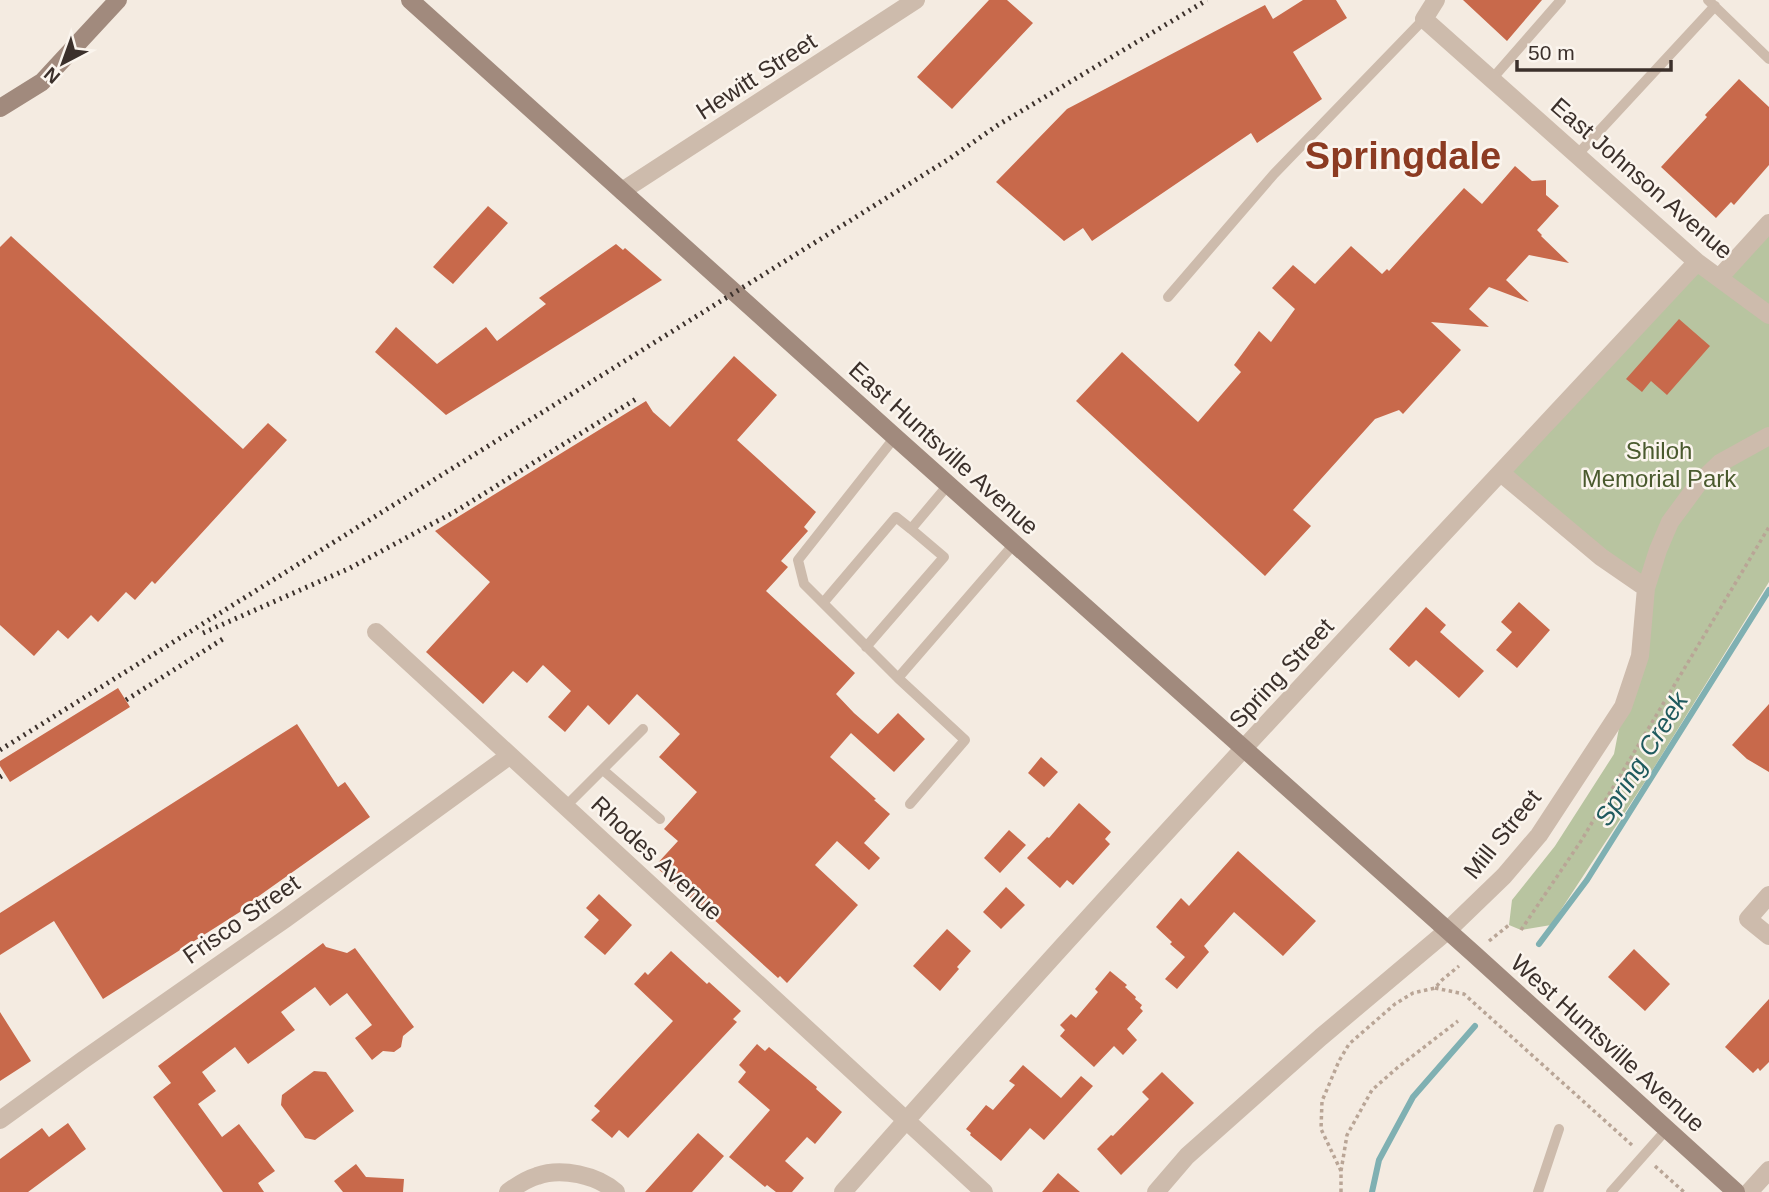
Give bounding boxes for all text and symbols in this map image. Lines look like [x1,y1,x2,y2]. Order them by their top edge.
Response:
street label: Hewitt Street [691,27,821,125]
north arrow [28,28,98,98]
scale bar [1517,28,1671,72]
text: 50 m [1528,41,1575,64]
text: N [40,63,64,88]
street label: East Johnson Avenue [1546,92,1738,264]
district label: Springdale [1305,135,1501,177]
street label: East Huntsville Avenue [844,356,1044,540]
park label: Shiloh Memorial Park [1582,437,1737,492]
street label: Spring Street [1223,612,1339,733]
water label: Spring Creek [1588,685,1695,831]
street label: Mill Street [1458,784,1546,884]
street label: Rhodes Avenue [586,790,728,926]
street label: Frisco Street [178,869,305,969]
street label: West Huntsville Avenue [1506,949,1710,1137]

